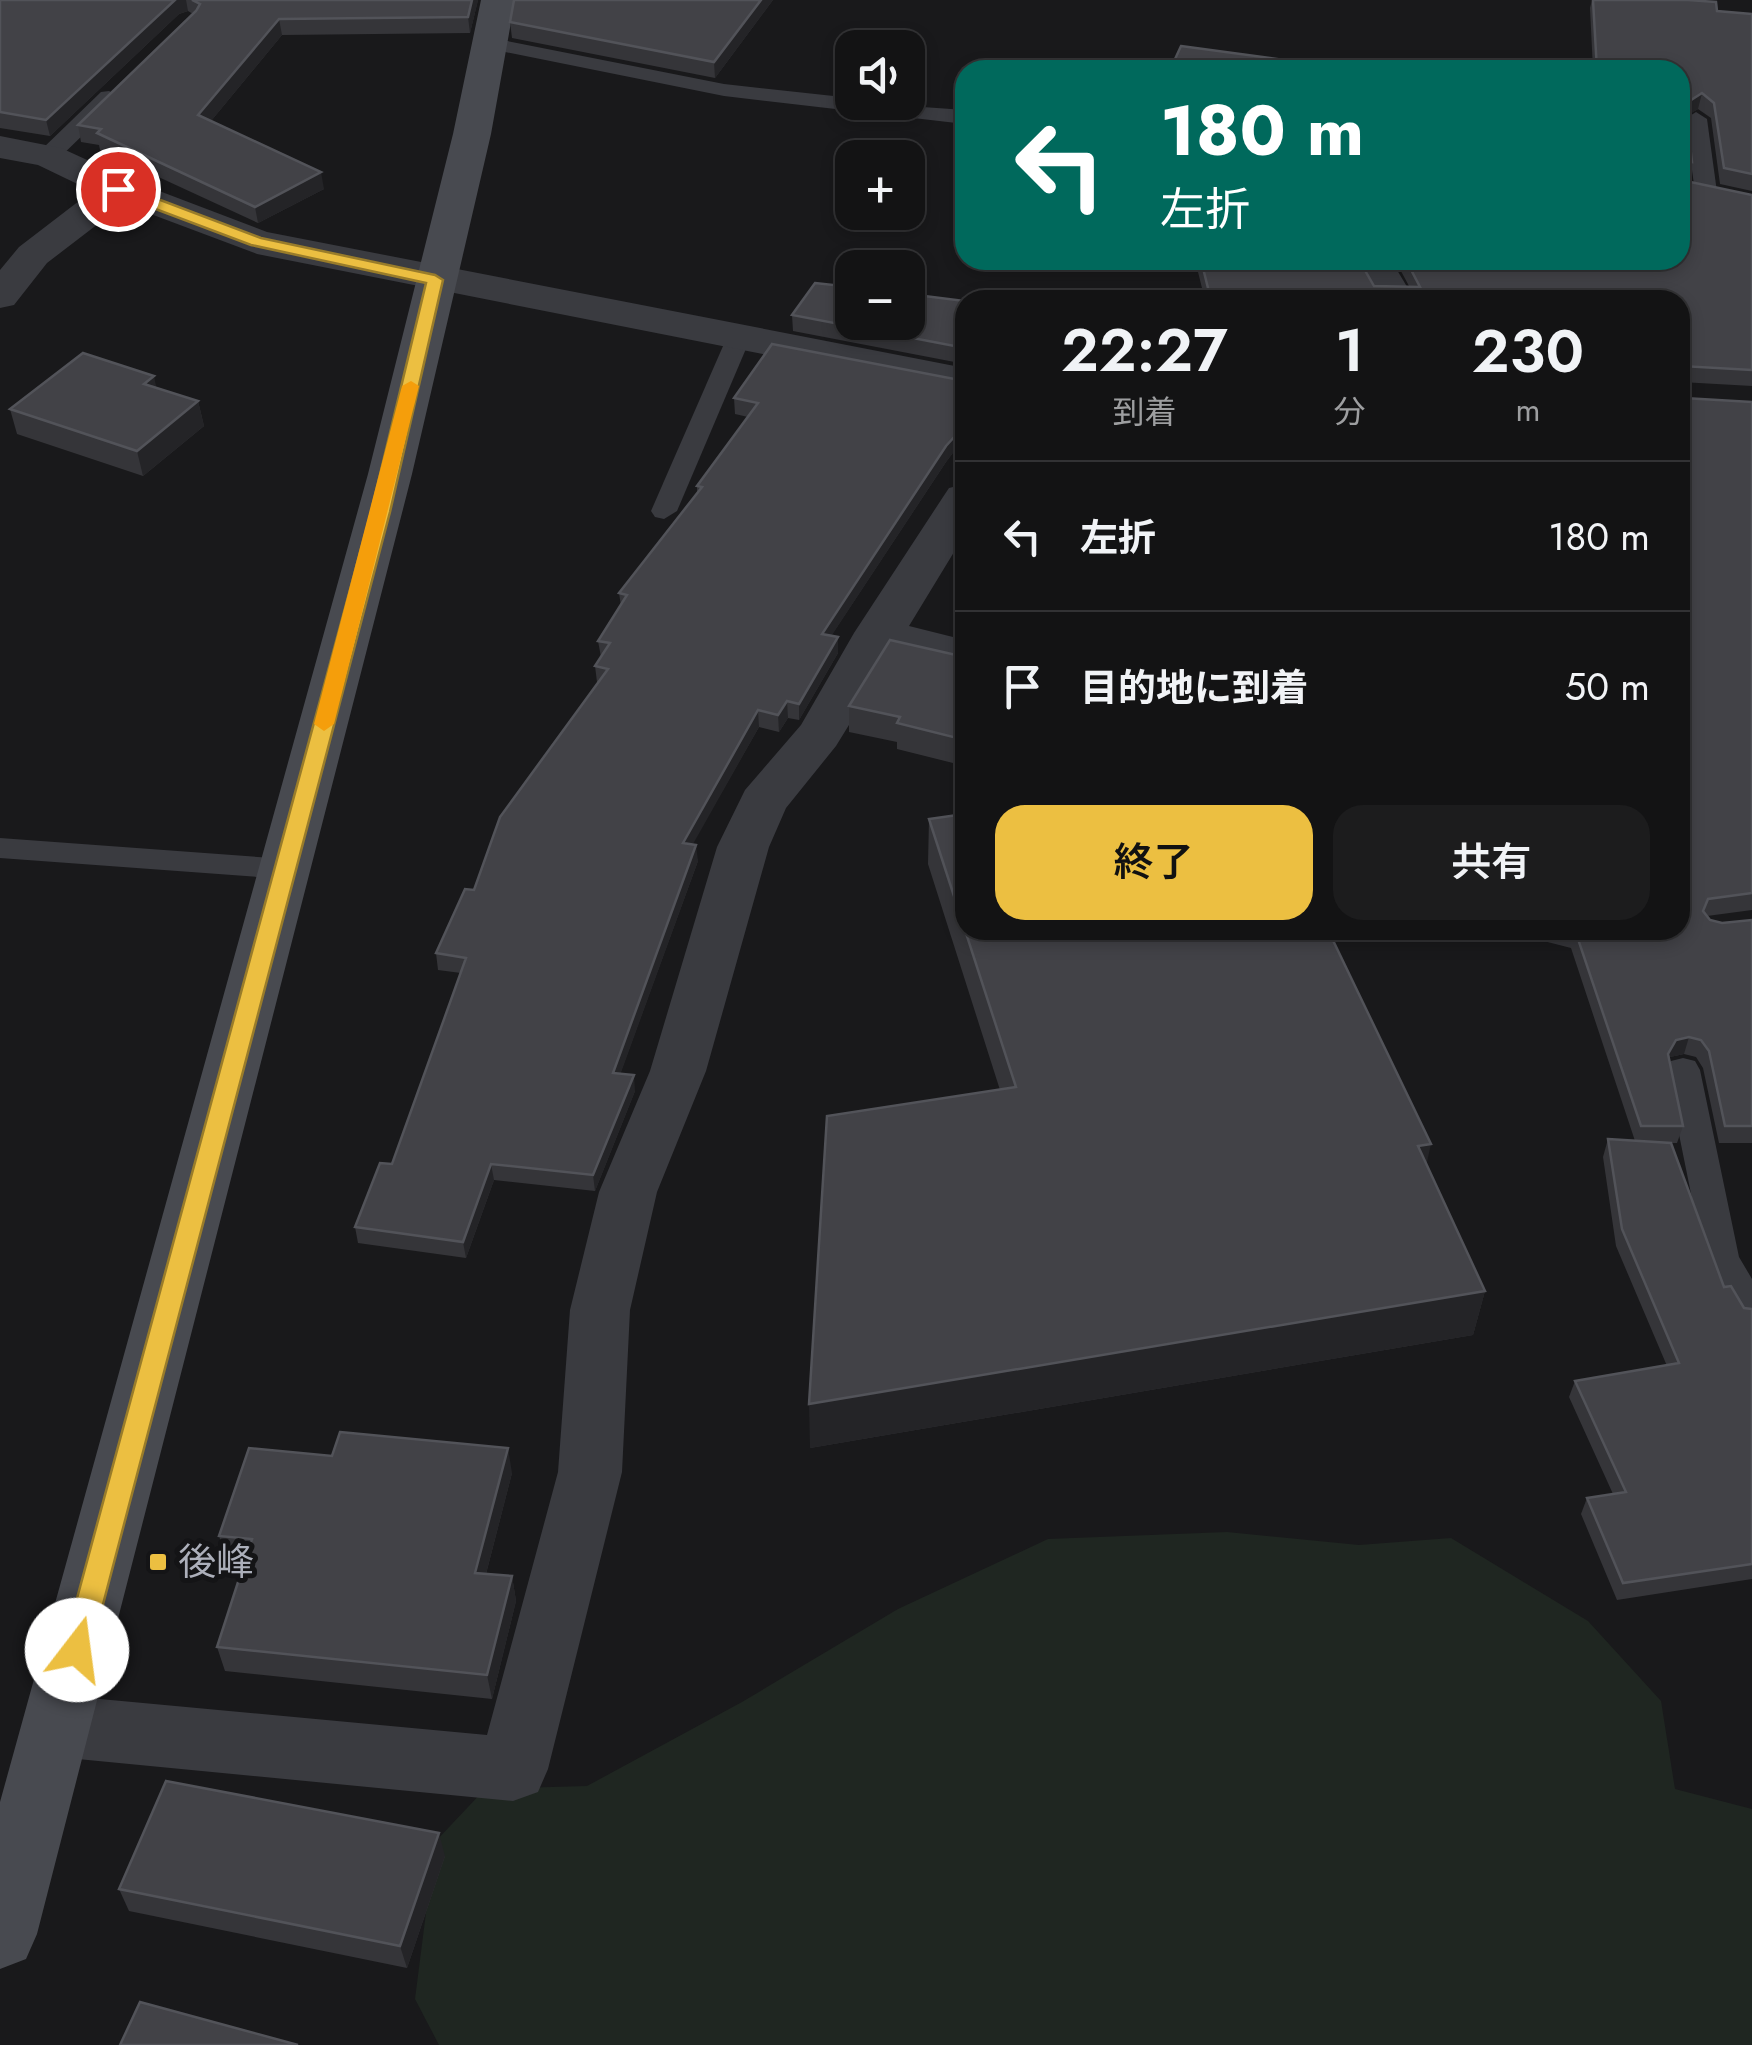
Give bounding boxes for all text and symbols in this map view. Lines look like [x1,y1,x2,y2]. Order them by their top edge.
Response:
map controls [835,30,925,340]
button: sound [835,30,925,120]
text: 180 m [1160,80,1364,181]
icon: left [995,100,1125,230]
button: + [835,140,925,230]
pin [76,147,161,232]
icon: arrive [91,162,146,217]
text: 左折 [1160,177,1250,242]
button: − [835,250,925,340]
text: 22:27 [1061,307,1228,394]
text: 1 [1335,307,1365,394]
text: 230 [1472,308,1584,395]
text: m [1515,387,1540,433]
text: 到着 [1112,389,1176,435]
text: 分 [1334,389,1366,435]
icon: left [995,509,1050,564]
text: 180 m [1548,509,1650,564]
text: 左折 [1080,510,1156,565]
icon: arrive [995,659,1050,714]
text: 50 m [1565,659,1650,714]
text: 目的地に到着 [1080,660,1308,715]
button: 終了 [995,805,1313,920]
button: 共有 [1333,805,1650,920]
place label: 後峰 [178,1534,254,1589]
marker: 後峰 [147,1551,169,1573]
position arrow [25,1598,129,1702]

